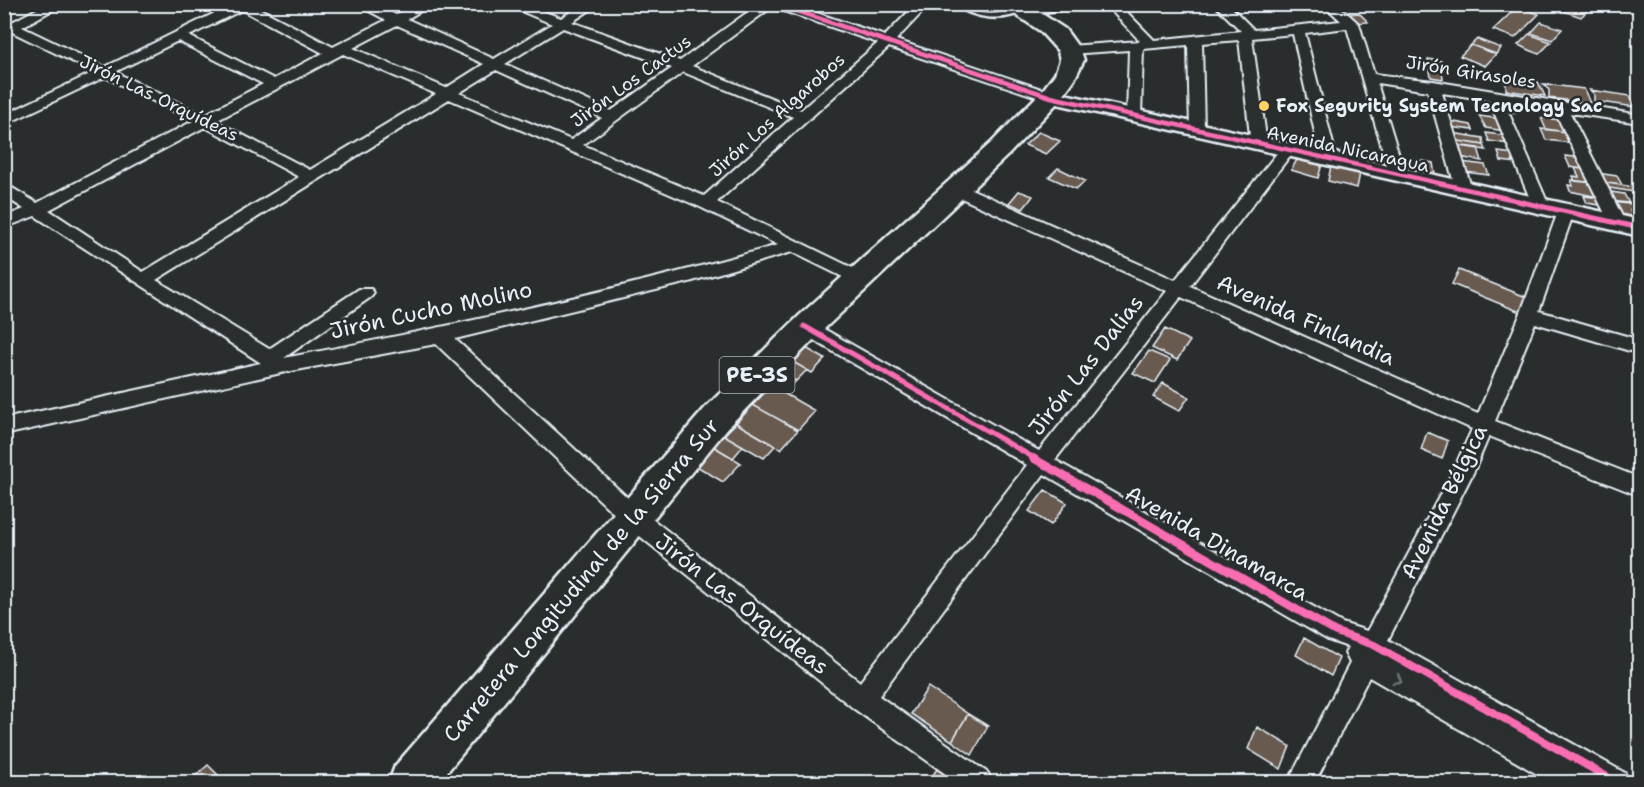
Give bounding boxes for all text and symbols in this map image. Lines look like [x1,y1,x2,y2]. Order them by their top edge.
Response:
street label: Jirón Los Cactus [566,29,696,133]
street label: Jirón Los Algarobos [704,48,850,182]
street label: Jirón Las Orquídeas [75,49,243,147]
street label: Jirón Girasoles [1404,50,1538,94]
place label: Fox Segurity System Tecnology Sac [1276,94,1603,118]
marker: Fox Segurity System Tecnology Sac [1257,99,1271,113]
street label: Avenida Nicaragua [1265,120,1431,178]
street label: Avenida Finlandia [1212,268,1400,372]
street label: Jirón Cucho Molino [327,274,535,346]
street label: Jirón Las Dalias [1022,289,1150,441]
road number: PE-3S [720,357,795,393]
street label: Carretera Longitudinal de la Sierra Sur [437,412,725,748]
street label: Avenida Bélgica [1394,420,1494,584]
street label: Avenida Dinamarca [1120,479,1314,607]
street label: Jirón Las Orquídeas [649,527,835,681]
one-way arrow [1392,673,1402,685]

